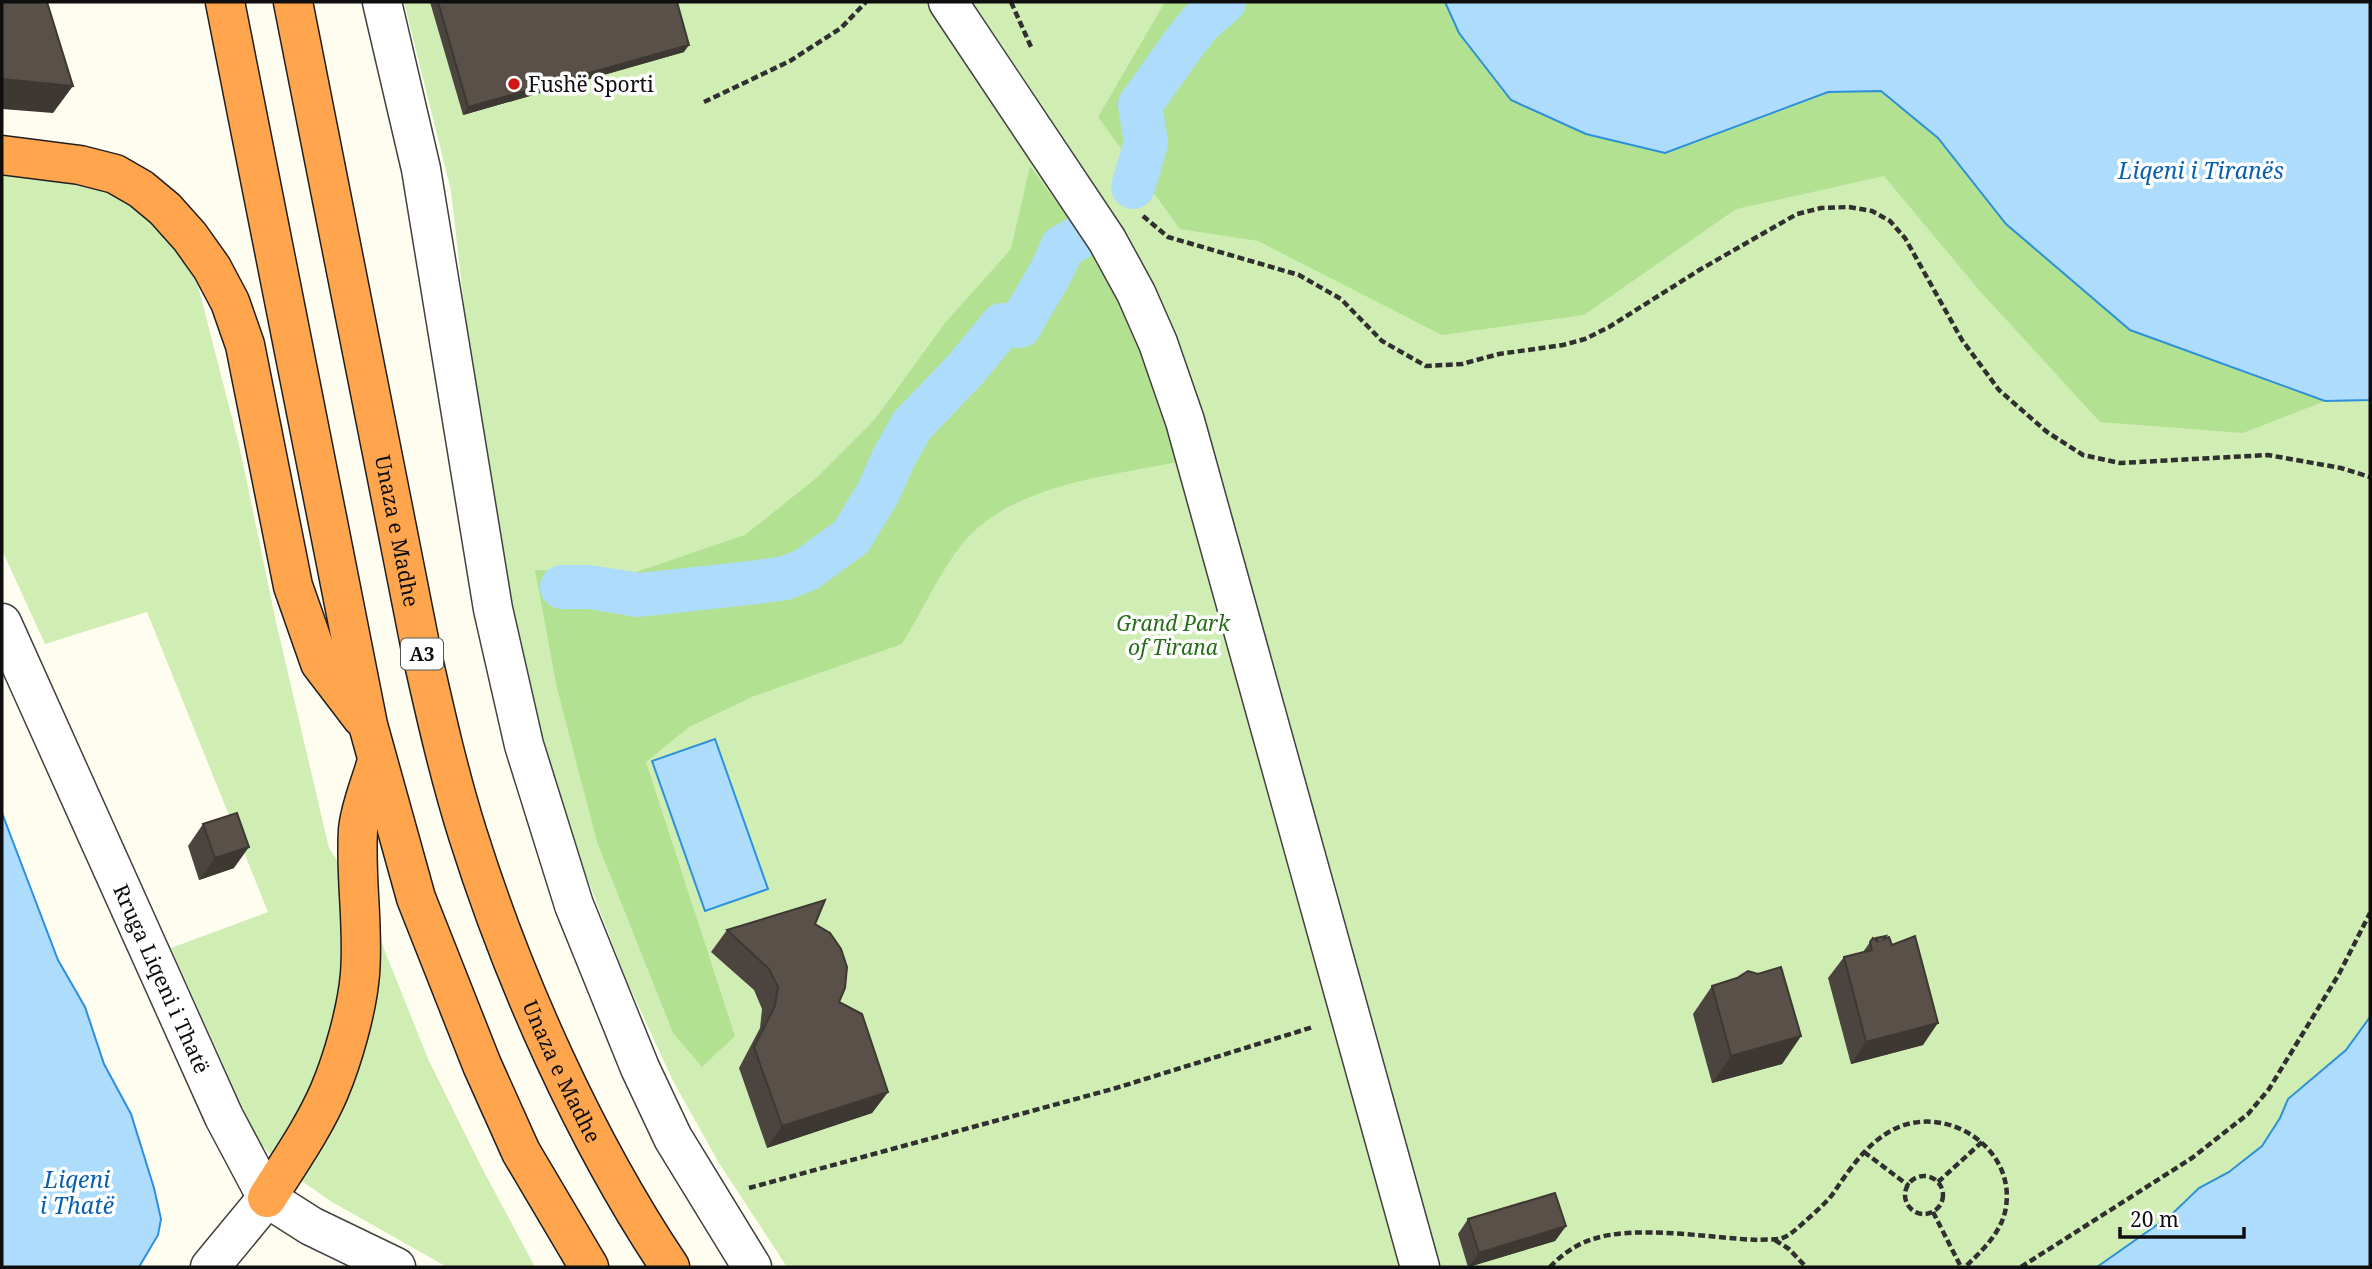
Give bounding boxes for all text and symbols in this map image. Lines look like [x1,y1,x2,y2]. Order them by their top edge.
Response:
place label: Fushë Sporti [528,70,654,98]
marker: Fushë Sporti [506,76,522,92]
water label: Liqeni i Tiranës [2117,154,2284,186]
street label: Unaza e Madhe [369,452,426,609]
park label: Grand Park of Tirana [1116,609,1231,661]
road number: A3 [401,638,443,670]
street label: Rruga Liqeni i Thatë [107,880,217,1078]
street label: Unaza e Madhe [516,996,608,1147]
water label: Liqeni i Thatë [40,1163,115,1221]
scale bar [2120,1196,2244,1240]
text: 20 m [2130,1205,2179,1233]

